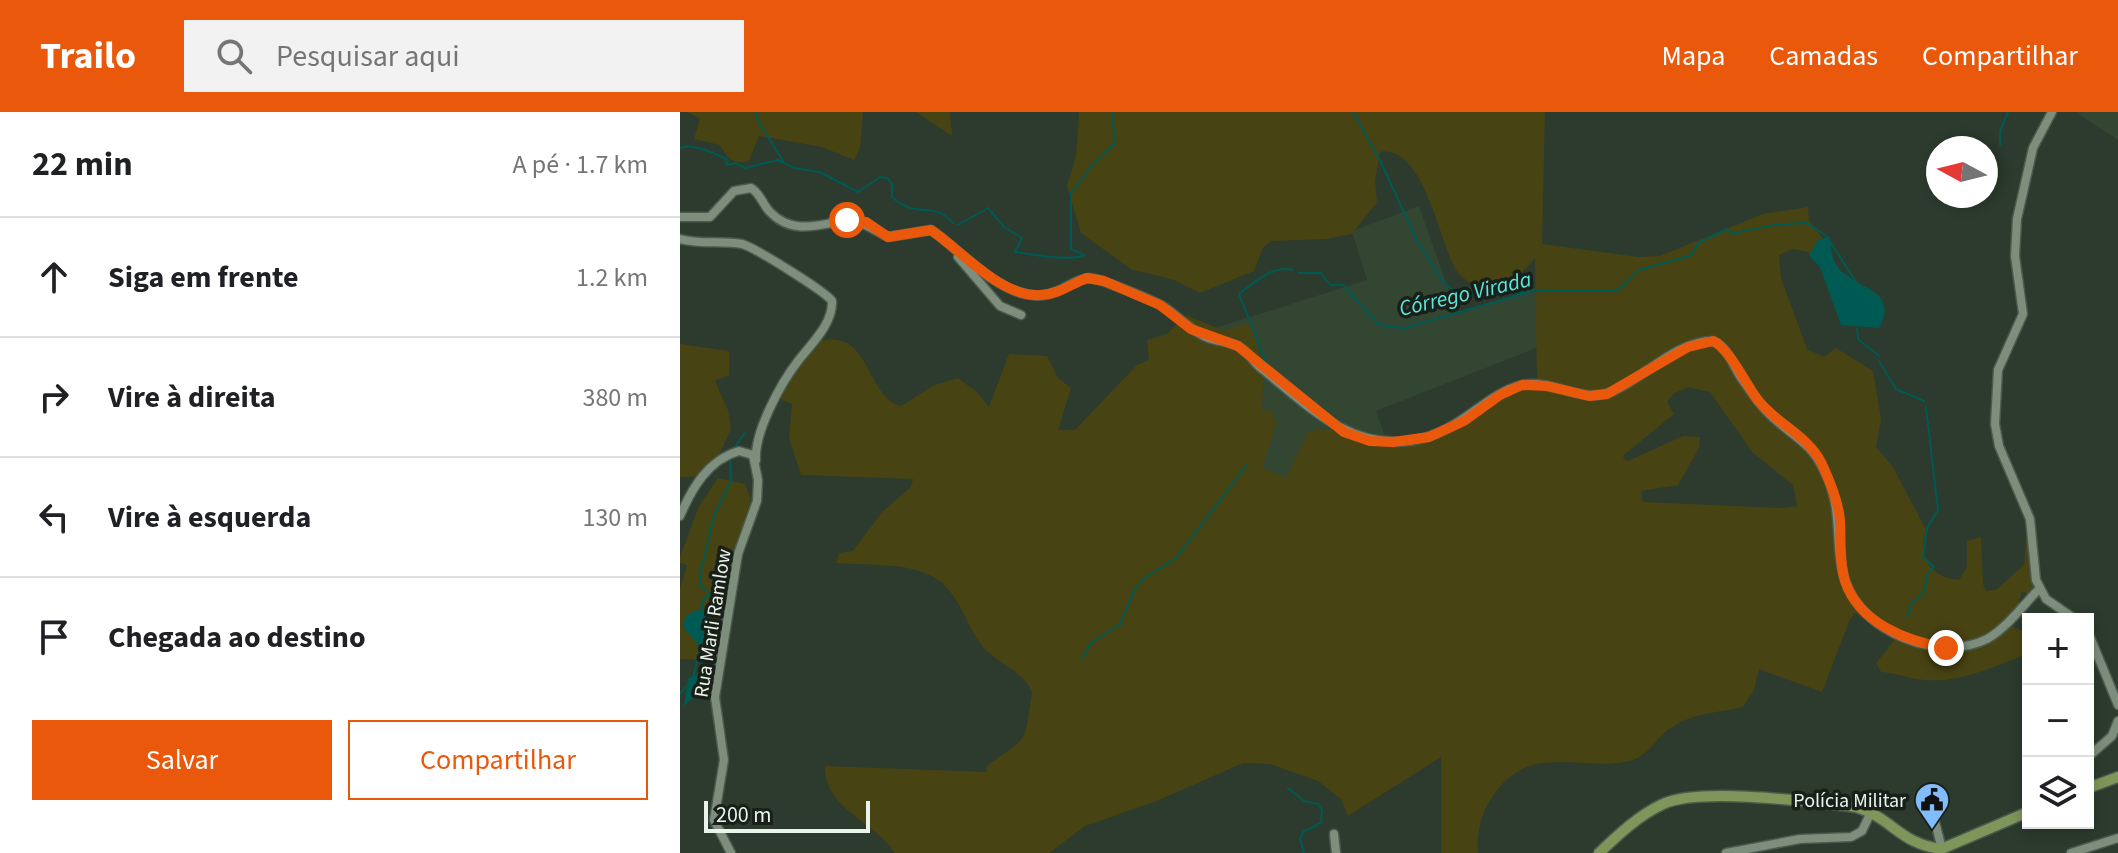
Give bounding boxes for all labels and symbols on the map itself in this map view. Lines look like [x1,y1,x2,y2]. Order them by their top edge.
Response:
north arrow [1926,136,1998,208]
route start [829,202,865,238]
water label: Córrego Virada [1396,263,1535,325]
street label: Rua Marli Ramlow [687,547,739,699]
route end [1928,630,1964,666]
public building icon: Polícia Militar [1913,781,1951,831]
place label: Polícia Militar [1793,787,1906,815]
scale bar [704,797,870,833]

